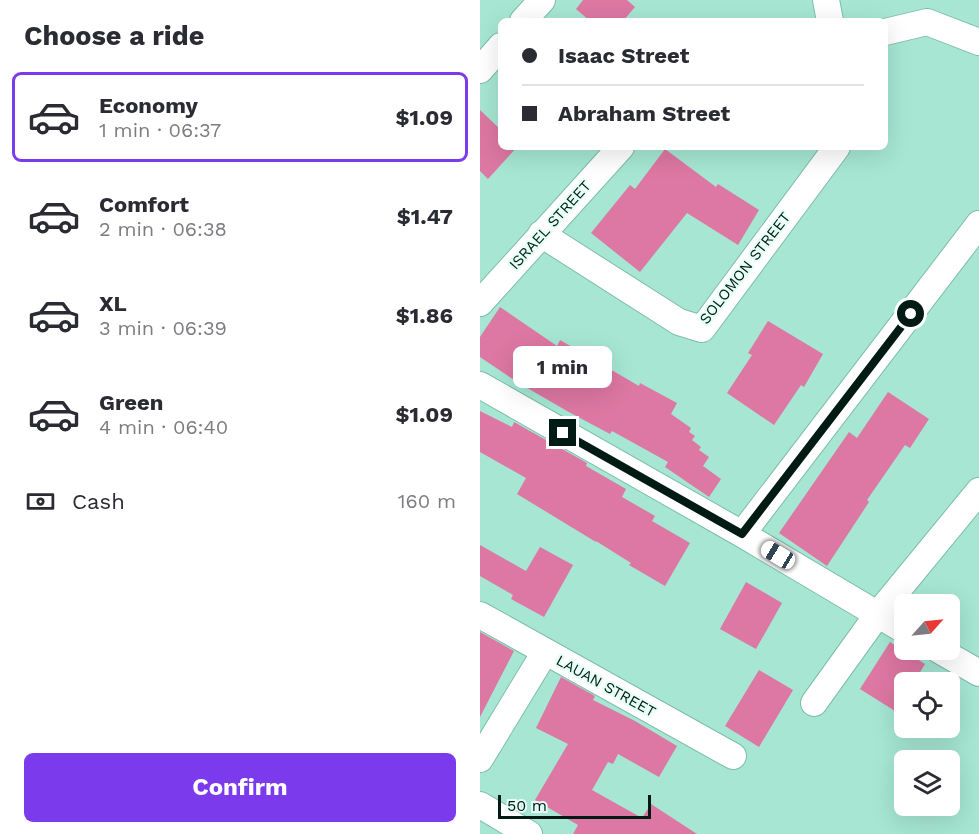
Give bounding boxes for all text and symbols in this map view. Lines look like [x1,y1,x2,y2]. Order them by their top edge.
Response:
text: Choose a ride [24,20,204,52]
text: Isaac Street [558,43,689,68]
icon: car [27,90,81,144]
text: Economy [99,93,198,118]
text: Abraham Street [558,101,730,126]
text: $1.09 [396,105,453,130]
text: 1 min · 06:37 [99,118,221,142]
street label: ISRAEL STREET [505,177,595,273]
icon: car [27,189,81,243]
text: Comfort [99,192,189,217]
text: $1.47 [397,204,453,229]
street label: SOLOMON STREET [696,208,794,328]
text: 2 min · 06:38 [99,217,227,241]
icon: car [27,288,81,342]
text: XL [99,291,127,316]
route start [897,300,924,327]
text: $1.86 [396,303,453,328]
text: 3 min · 06:39 [99,316,227,340]
callout: 1 min [514,346,612,388]
text: 1 min [537,355,588,379]
icon: car [27,387,81,441]
text: Green [99,390,163,415]
text: $1.09 [396,402,453,427]
text: 4 min · 06:40 [99,415,228,439]
route end [549,419,576,446]
icon: cash [24,485,57,518]
text: Cash [72,489,125,514]
text: 160 m [398,489,456,513]
car [758,538,798,572]
north arrow [894,594,960,660]
map controls [894,594,960,816]
street label: LAUAN STREET [553,651,659,721]
button: locate [894,672,960,738]
button: layers [894,750,960,816]
button: Confirm [24,753,456,822]
scale bar [498,792,651,820]
text: 50 m [507,796,547,815]

